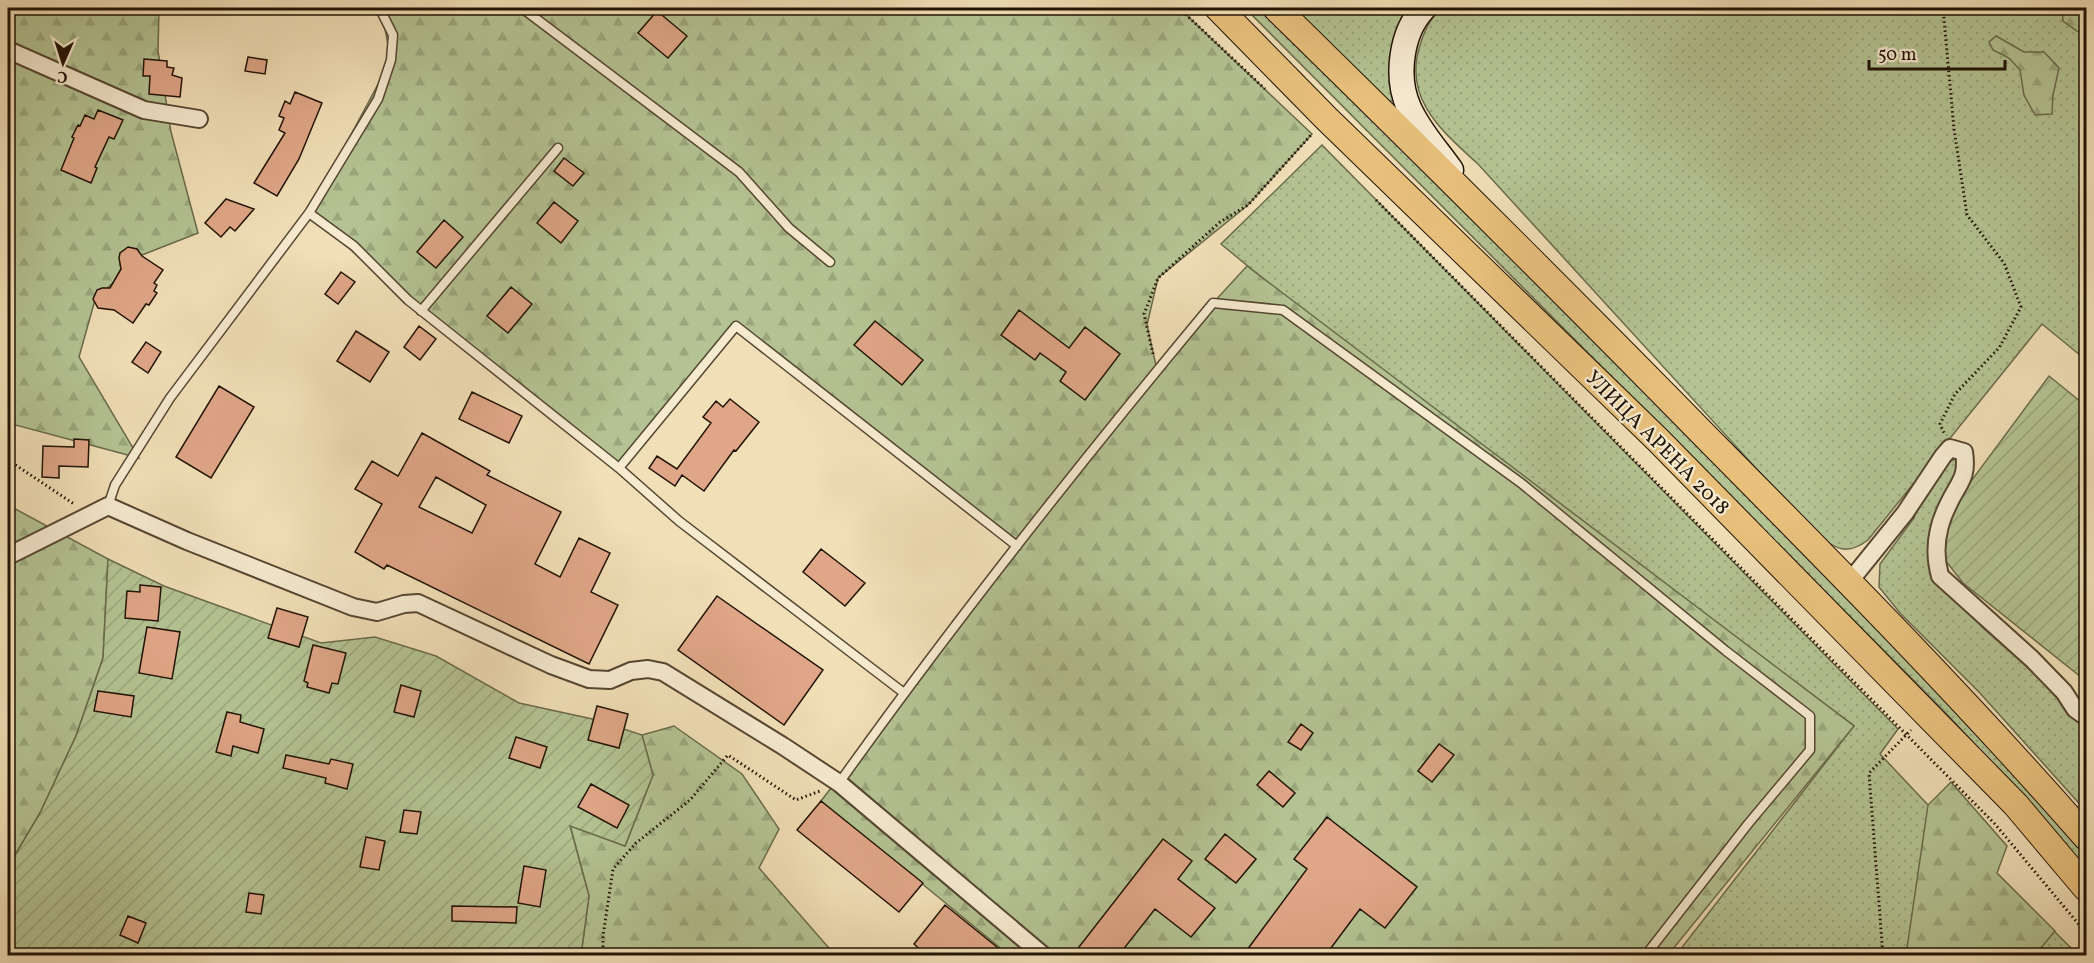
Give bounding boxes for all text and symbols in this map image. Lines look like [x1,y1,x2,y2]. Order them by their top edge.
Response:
north arrow [33,33,93,93]
scale bar [1869,33,2006,71]
text: 50 m [1878,43,1917,68]
text: С [57,65,68,87]
street label: УЛИЦА АРЕНА 2018 [1578,364,1736,522]

